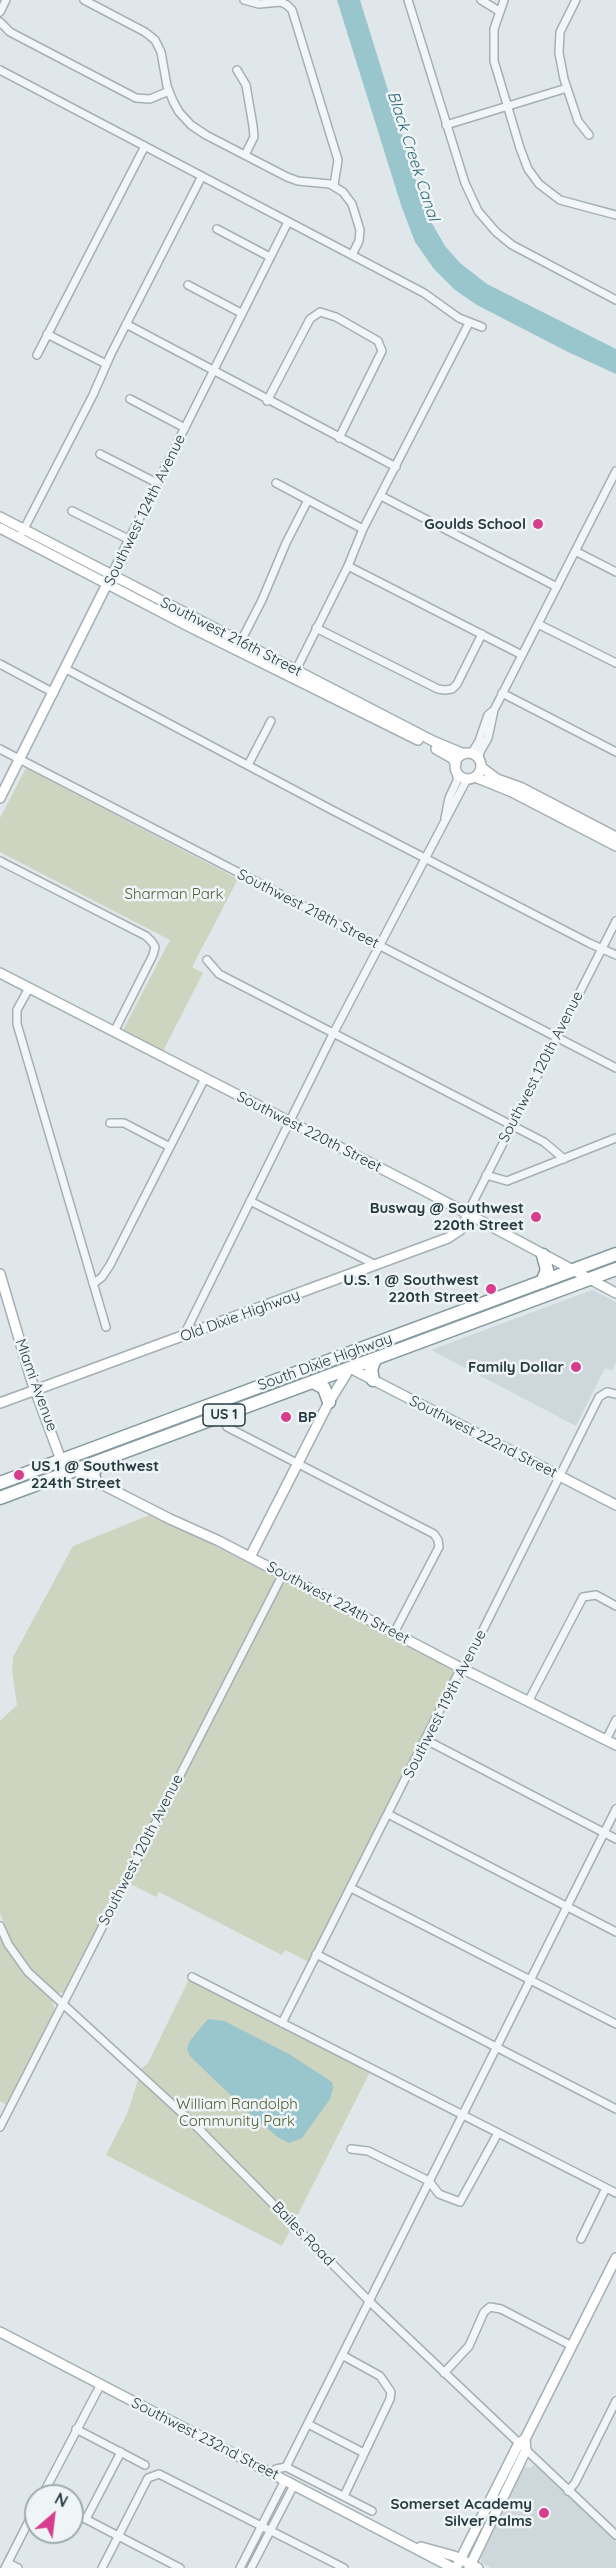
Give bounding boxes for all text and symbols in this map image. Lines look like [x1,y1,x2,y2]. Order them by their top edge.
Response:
water label: Black Creek Canal [383,89,443,223]
street label: Southwest 124th Avenue [100,431,190,589]
place label: Goulds School [424,515,526,533]
marker: Goulds School [531,517,545,531]
street label: Southwest 216th Street [157,594,305,680]
street label: Southwest 218th Street [234,866,382,952]
park label: Sharman Park [124,885,224,903]
street label: Southwest 120th Avenue [495,988,587,1146]
street label: Southwest 220th Street [234,1088,384,1176]
place label: Busway @ Southwest 220th Street [370,1199,524,1234]
marker: Busway @ Southwest 220th Street [529,1210,543,1224]
place label: U.S. 1 @ Southwest 220th Street [343,1271,479,1306]
marker: U.S. 1 @ Southwest 220th Street [484,1282,498,1296]
street label: Old Dixie Highway [178,1286,302,1346]
street label: South Dixie Highway [255,1329,395,1395]
street label: Miami Avenue [11,1336,61,1434]
place label: Family Dollar [468,1358,564,1376]
marker: Family Dollar [569,1360,583,1374]
street label: Southwest 222nd Street [406,1392,560,1482]
road number: US 1 [203,1404,245,1426]
place label: BP [298,1408,317,1426]
marker: BP [279,1410,293,1424]
place label: US 1 @ Southwest 224th Street [31,1457,159,1492]
marker: US 1 @ Southwest 224th Street [12,1468,26,1482]
street label: Southwest 224th Street [264,1558,412,1648]
street label: Southwest 119th Avenue [400,1627,490,1781]
street label: Southwest 120th Avenue [95,1771,187,1929]
park label: William Randolph Community Park [176,2095,298,2130]
street label: Bailes Road [268,2198,338,2270]
street label: Southwest 232nd Street [128,2394,282,2484]
north arrow [24,2484,84,2544]
text: N [52,2488,71,2511]
place label: Somerset Academy Silver Palms [390,2495,532,2530]
marker: Somerset Academy Silver Palms [537,2506,551,2520]

